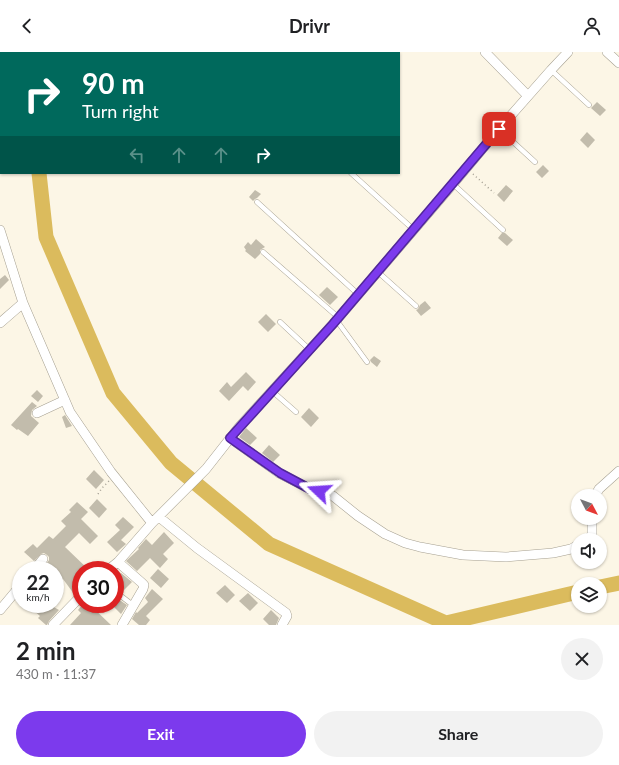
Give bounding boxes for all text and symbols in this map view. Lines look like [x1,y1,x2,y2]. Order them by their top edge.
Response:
icon: back [16,15,38,37]
text: Drivr [289,15,330,37]
icon: person [581,15,603,37]
text: 90 m [82,66,145,100]
icon: right [16,68,68,120]
text: Turn right [82,100,159,122]
pin [482,112,516,146]
icon: arrive [488,118,510,140]
icon: left [126,144,148,166]
icon: ahead [168,144,190,166]
icon: ahead [210,144,232,166]
icon: right [252,144,274,166]
position arrow [298,470,340,512]
north arrow [571,489,607,525]
map controls [571,489,607,613]
button: sound [571,533,607,569]
speed limit sign: 30 [72,561,124,613]
text: 22 [26,570,50,594]
button: layers [571,577,607,613]
text: km/h [26,591,50,603]
text: 2 min [16,636,76,665]
button: close [561,638,603,680]
text: 430 m · 11:37 [16,666,96,682]
button: Exit [16,711,306,757]
button: Share [314,711,603,757]

